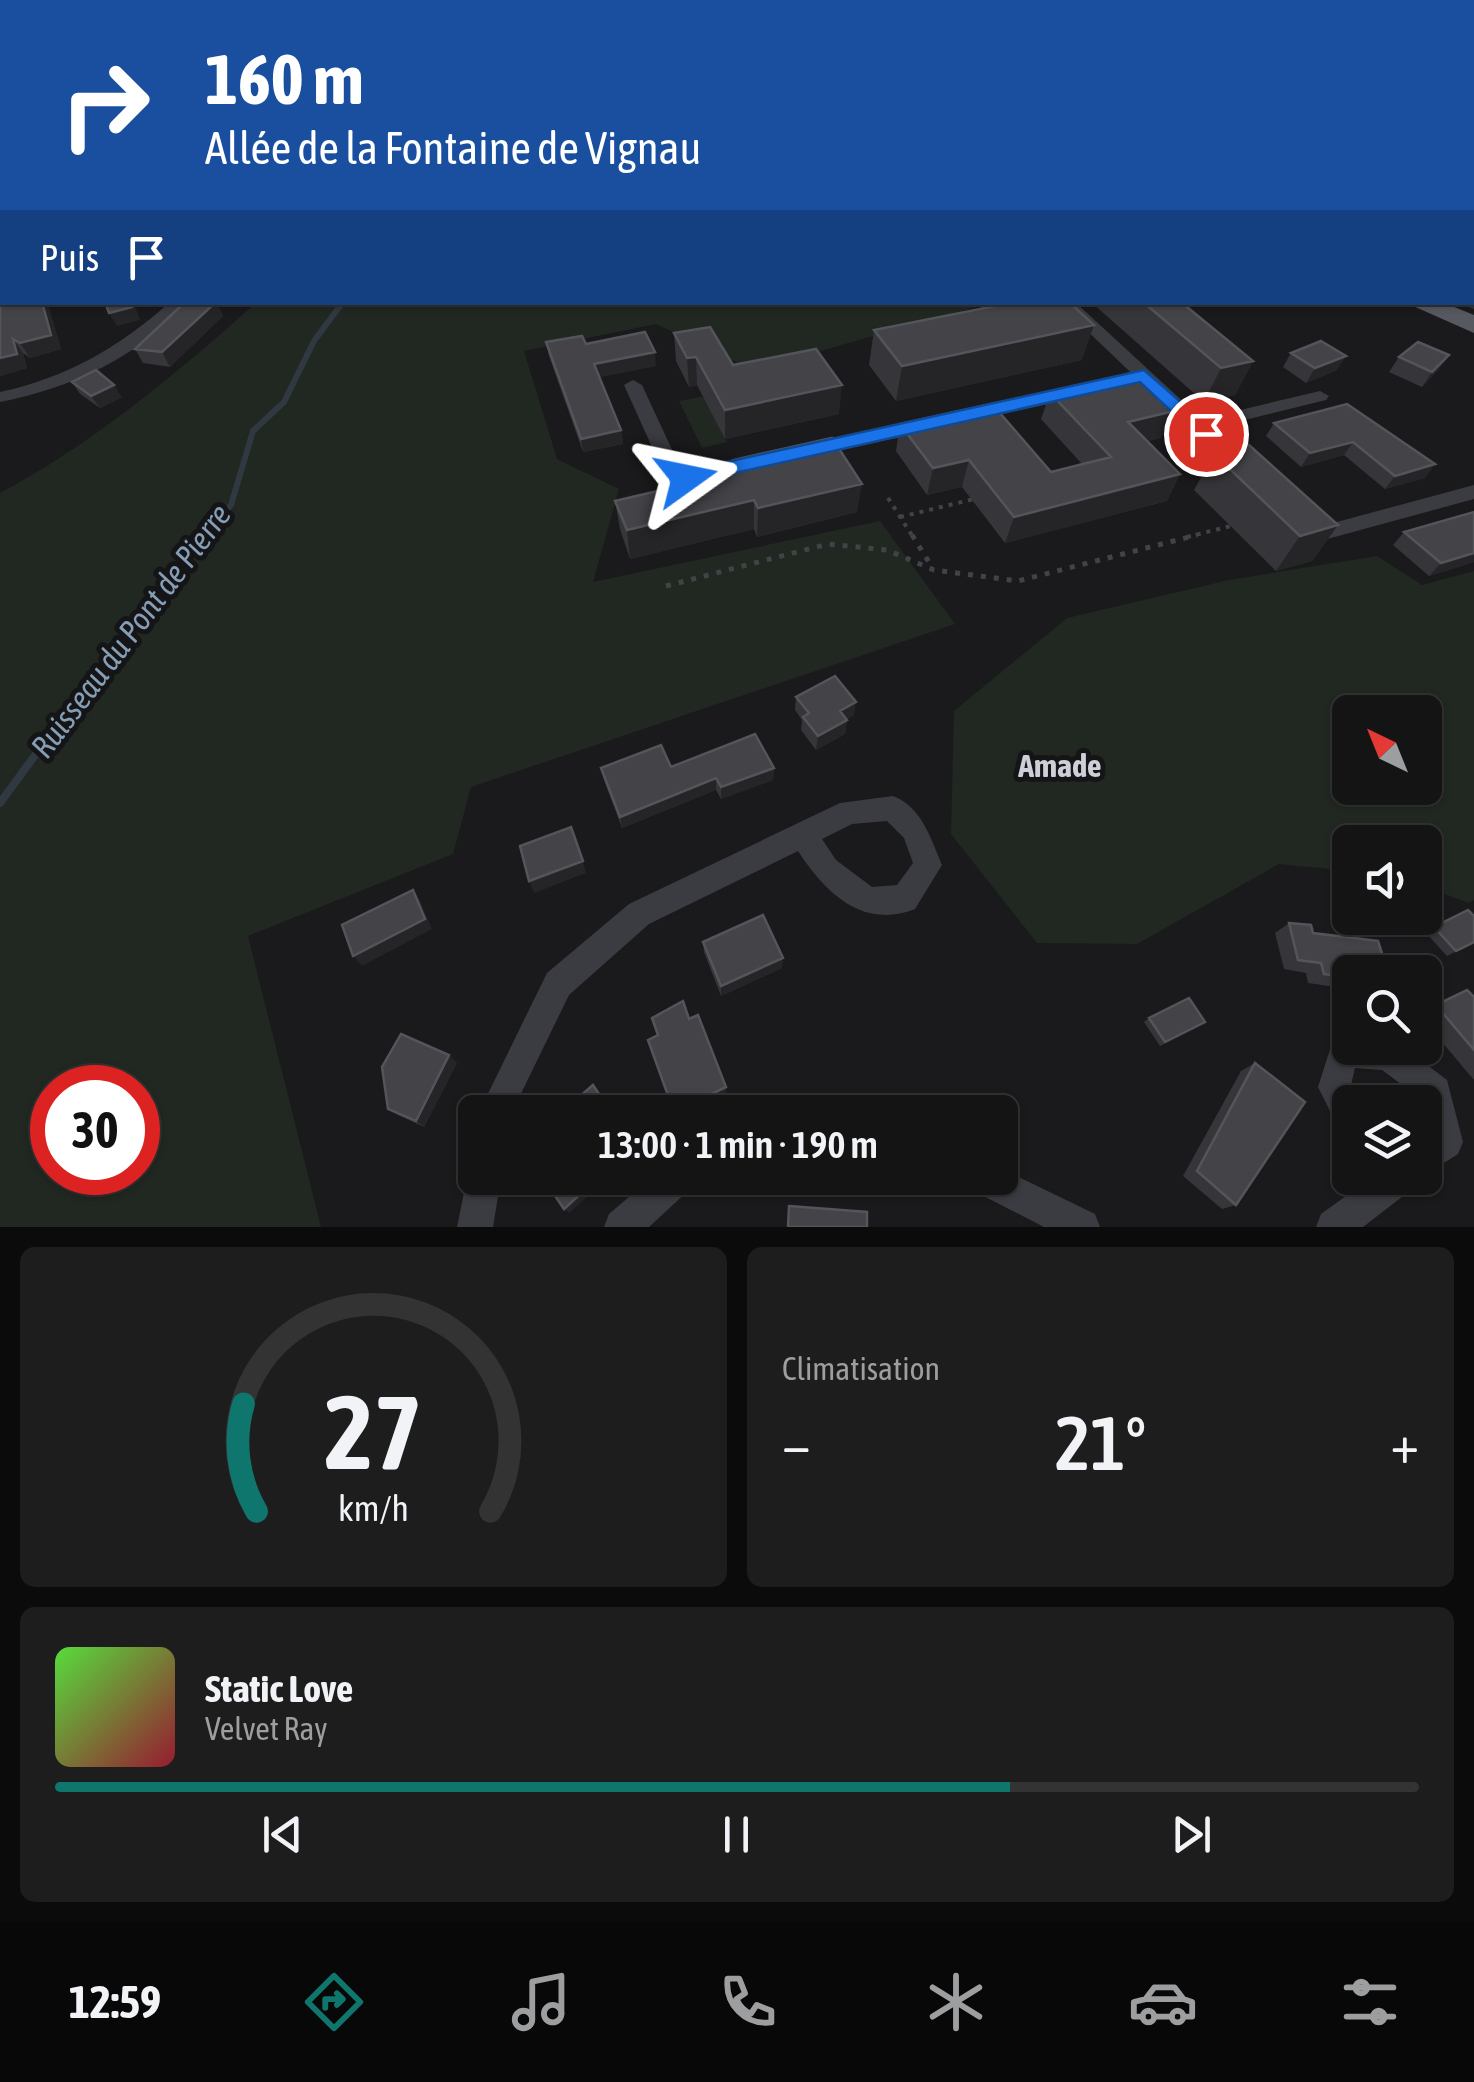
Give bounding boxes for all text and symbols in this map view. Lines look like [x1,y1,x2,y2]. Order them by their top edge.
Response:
text: 160 m [205,39,364,119]
icon: right [40,40,170,170]
text: Allée de la Fontaine de Vignau [205,122,701,174]
icon: arrive [119,230,174,285]
text: Puis [40,236,99,279]
pin [1164,392,1249,477]
icon: arrive [1179,407,1234,462]
position arrow [634,426,738,530]
water label: Ruisseau du Pont de Pierre [23,497,238,765]
north arrow [1332,695,1442,805]
map controls [1332,695,1442,1195]
district label: Amade [1017,747,1102,784]
button: sound [1332,825,1442,935]
button: search [1332,955,1442,1065]
speed limit sign: 30 [30,1065,160,1195]
button: layers [1332,1085,1442,1195]
text: 13:00 · 1 min · 190 m [598,1123,878,1166]
text: Climatisation [782,1350,940,1387]
text: 27 [325,1372,422,1491]
text: 21° [1055,1400,1146,1486]
text: − [782,1412,811,1475]
text: + [1390,1412,1419,1475]
text: km/h [338,1488,409,1529]
text: Static Love [205,1667,353,1710]
text: Velvet Ray [205,1710,327,1747]
icon: previous [255,1807,310,1862]
icon: pause [709,1807,764,1862]
icon: next [1164,1807,1219,1862]
icon: directions [299,1967,369,2037]
icon: music [506,1967,576,2037]
icon: phone [713,1967,783,2037]
icon: climate [921,1967,991,2037]
icon: car [1128,1967,1198,2037]
icon: filters [1335,1967,1405,2037]
text: 12:59 [69,1976,161,2028]

